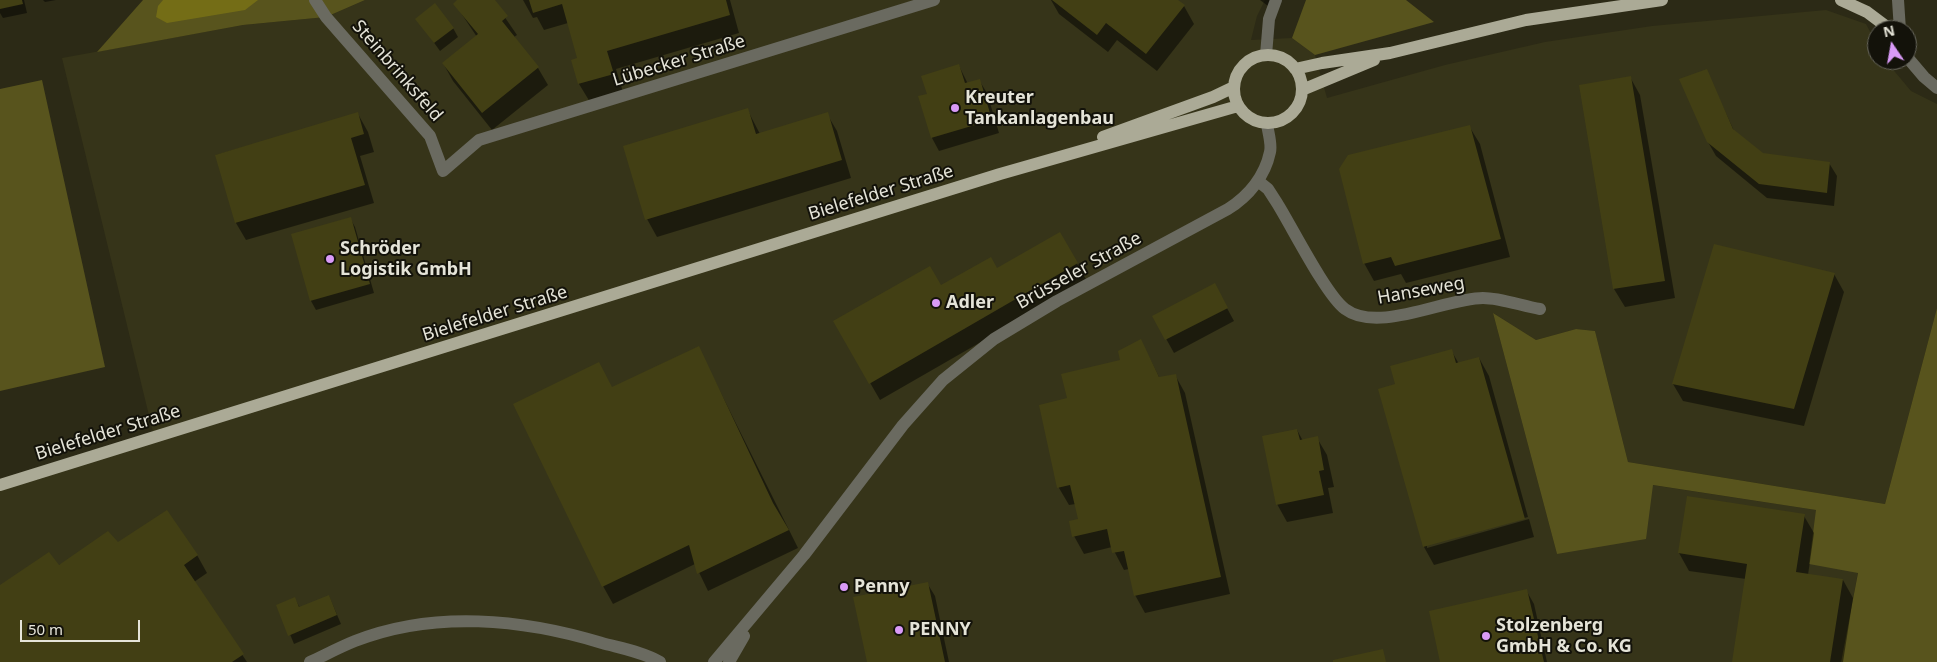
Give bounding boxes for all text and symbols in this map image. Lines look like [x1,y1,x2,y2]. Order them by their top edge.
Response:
street label: Steinbrinksfeld [347,16,447,126]
north arrow [1867,20,1917,70]
text: N [1881,20,1897,41]
street label: Lübecker Straße [610,31,748,91]
place label: Kreuter Tankanlagenbau [965,87,1114,130]
marker: Kreuter Tankanlagenbau [949,102,961,114]
street label: Bielefelder Straße [806,161,956,225]
street label: Brüsseler Straße [1013,228,1145,314]
place label: Schröder Logistik GmbH [340,238,472,280]
marker: Schröder Logistik GmbH [324,253,336,265]
street label: Hanseweg [1376,273,1466,309]
street label: Bielefelder Straße [420,282,570,346]
place label: Adler [946,292,994,314]
marker: Adler [930,297,942,309]
street label: Bielefelder Straße [33,401,183,465]
place label: Penny [854,576,910,598]
marker: Penny [838,581,850,593]
scale bar [22,610,142,642]
place label: Stolzenberg GmbH & Co. KG [1496,615,1632,658]
text: 50 m [28,619,63,639]
place label: PENNY [909,619,971,641]
marker: PENNY [893,624,905,636]
marker: Stolzenberg GmbH & Co. KG [1480,630,1492,642]

